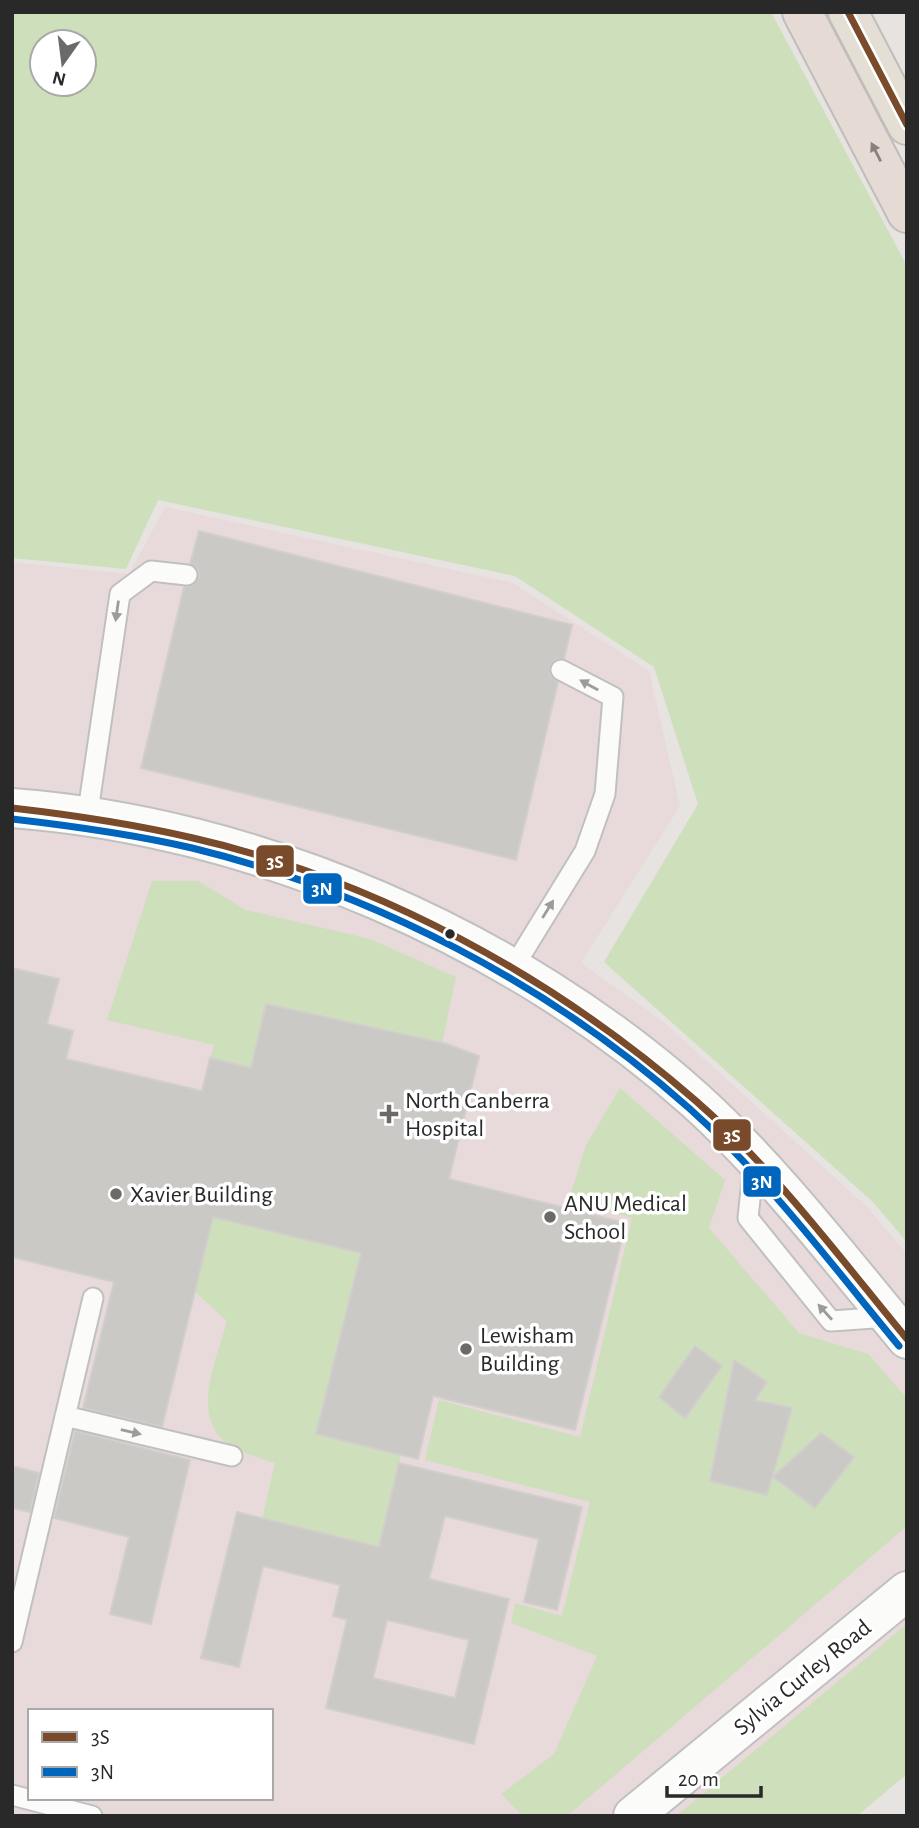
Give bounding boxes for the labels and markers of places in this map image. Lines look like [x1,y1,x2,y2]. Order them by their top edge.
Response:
unlabelled marker [443,927,457,941]
place label: North Canberra Hospital [405,1089,550,1141]
marker: North Canberra Hospital [379,1104,399,1124]
place label: Xavier Building [130,1183,273,1207]
marker: Xavier Building [108,1186,124,1202]
place label: ANU Medical School [564,1192,687,1244]
marker: ANU Medical School [542,1209,558,1225]
place label: Lewisham Building [480,1324,574,1376]
marker: Lewisham Building [458,1341,474,1357]

